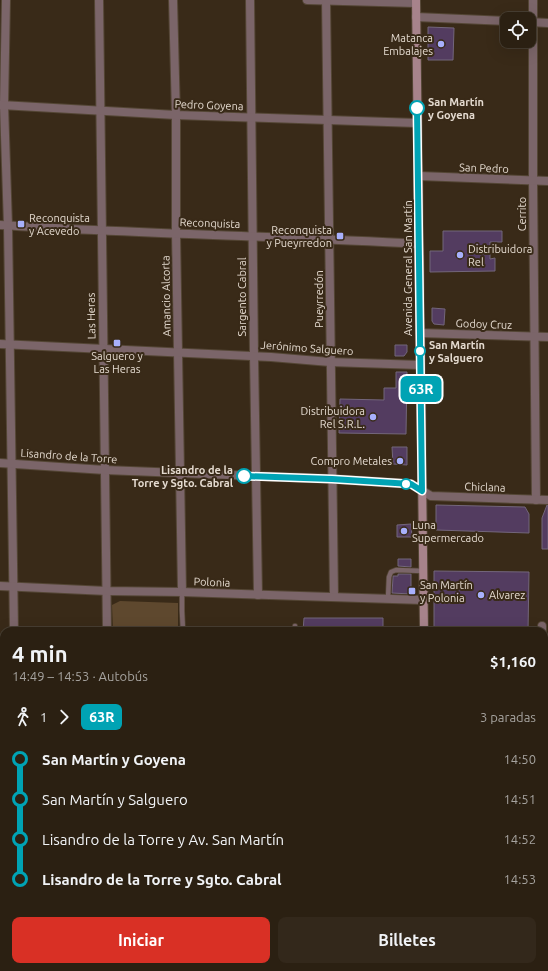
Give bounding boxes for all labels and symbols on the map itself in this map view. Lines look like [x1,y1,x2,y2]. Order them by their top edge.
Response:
place label: Matanca Embalajes [383,32,433,57]
marker: Matanca Embalajes [436,39,446,49]
place label: San Martín y Goyena [428,96,484,121]
street label: Pedro Goyena [174,98,244,112]
marker: San Martín y Goyena [409,100,425,116]
street label: San Pedro [459,161,509,175]
street label: Cerrito [516,197,528,231]
street label: Avenida General San Martín [402,200,414,336]
place label: Reconquista y Acevedo [29,212,90,237]
street label: Reconquista [179,216,241,230]
marker: Reconquista y Acevedo [16,219,26,229]
place label: Reconquista y Pueyrredon [266,224,332,249]
marker: Reconquista y Pueyrredon [335,231,345,241]
place label: Distribuidora Rel [468,243,532,268]
marker: Distribuidora Rel [455,250,465,260]
street label: Amancio Alcorta [159,255,173,337]
street label: Sargento Cabral [236,257,248,337]
street label: Pueyrredón [313,270,325,328]
street label: Las Heras [85,292,97,340]
street label: Godoy Cruz [455,317,513,331]
marker: Salguero y Las Heras [112,338,122,348]
street label: Jerónimo Salguero [260,339,354,357]
place label: San Martín y Salguero [429,339,485,364]
marker: San Martín y Salguero [414,345,426,357]
place label: Salguero y Las Heras [91,350,143,375]
line badge: 63R [398,376,444,402]
place label: Distribuidora Rel S.R.L. [301,405,365,430]
marker: Distribuidora Rel S.R.L. [368,412,378,422]
street label: Lisandro de la Torre [20,447,118,465]
place label: Compro Metales [310,455,392,467]
marker: Compro Metales [395,456,405,466]
place label: Lisandro de la Torre y Sgto. Cabral [132,464,234,489]
marker: Lisandro de la Torre y Sgto. Cabral [236,468,252,484]
unlabelled marker [400,478,412,490]
street label: Chiclana [464,480,506,494]
place label: Luna Supermercado [412,519,484,544]
marker: Luna Supermercado [399,526,409,536]
street label: Polonia [193,575,231,589]
place label: San Martín y Polonia [420,579,473,604]
marker: San Martín y Polonia [407,586,417,596]
place label: Alvarez [489,589,525,601]
marker: Alvarez [476,590,486,600]

